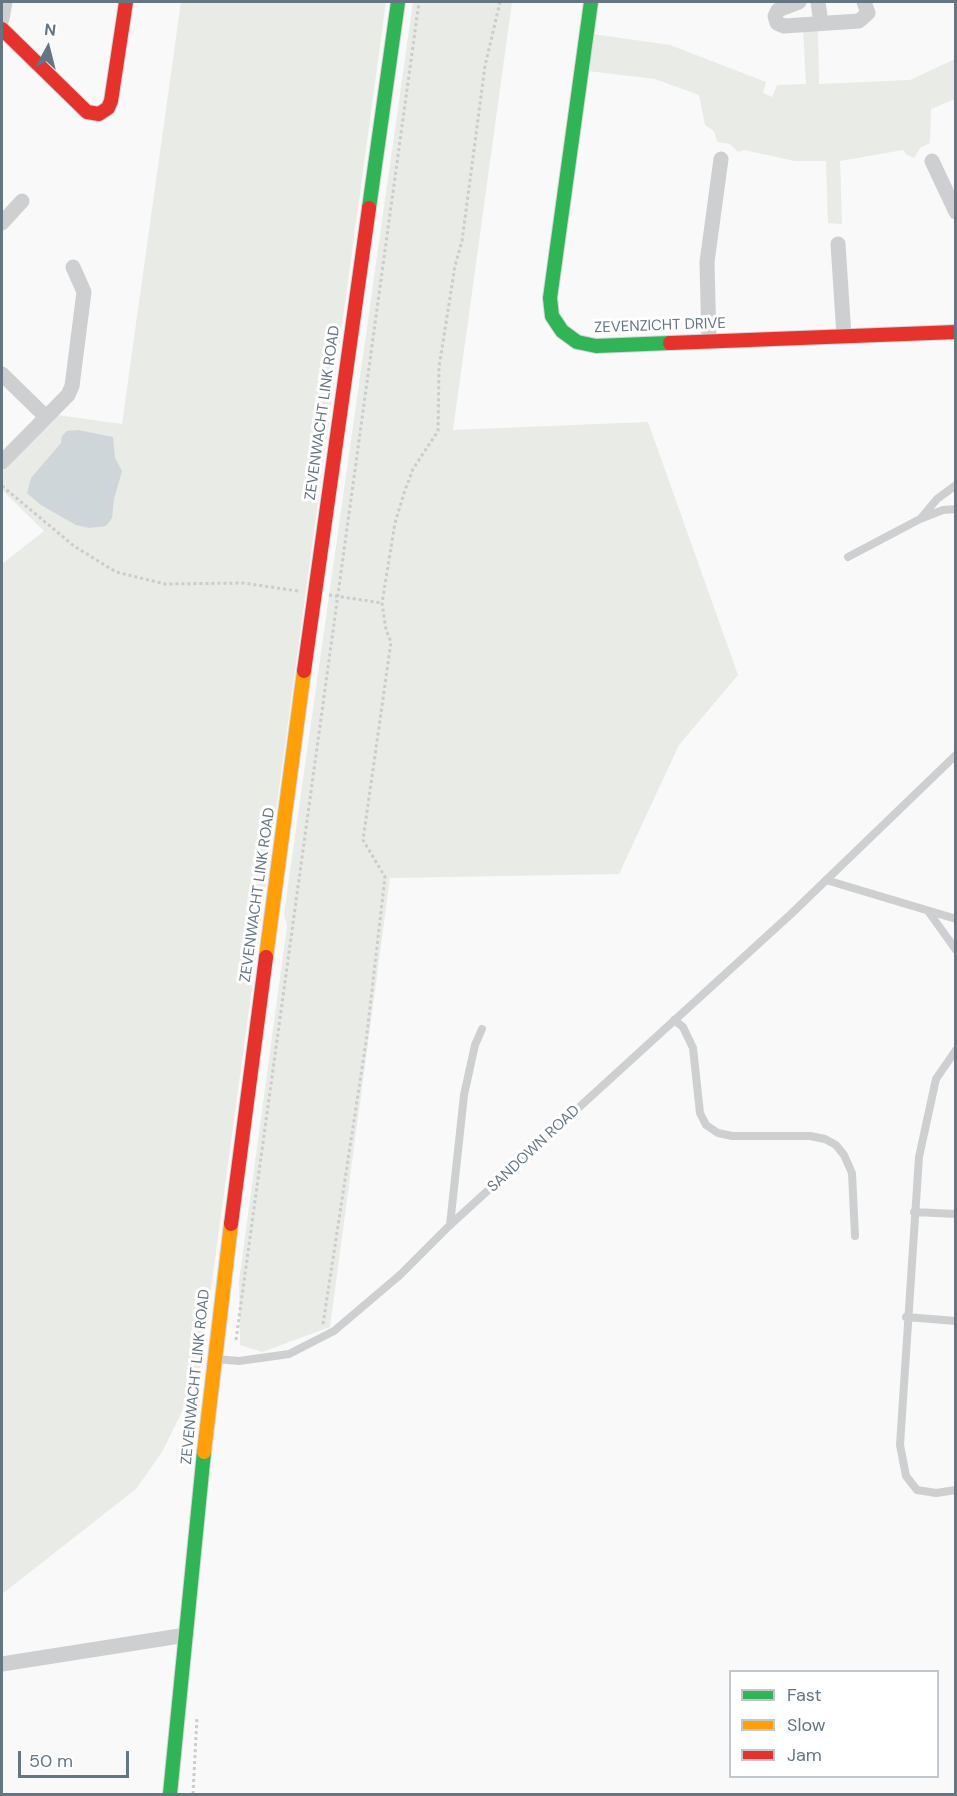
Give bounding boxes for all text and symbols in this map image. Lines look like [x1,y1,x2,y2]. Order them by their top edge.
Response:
north arrow [18,18,78,78]
text: N [43,19,57,41]
street label: ZEVENZICHT DRIVE [594,315,726,337]
street label: ZEVENWACHT LINK ROAD [302,324,344,502]
street label: ZEVENWACHT LINK ROAD [237,806,279,984]
street label: SANDOWN ROAD [484,1102,584,1196]
street label: ZEVENWACHT LINK ROAD [178,1288,214,1466]
legend [729,1670,939,1778]
text: Fast [787,1683,822,1707]
text: Slow [787,1713,826,1737]
scale bar [21,1739,132,1777]
text: Jam [787,1743,822,1767]
text: 50 m [29,1749,73,1773]

